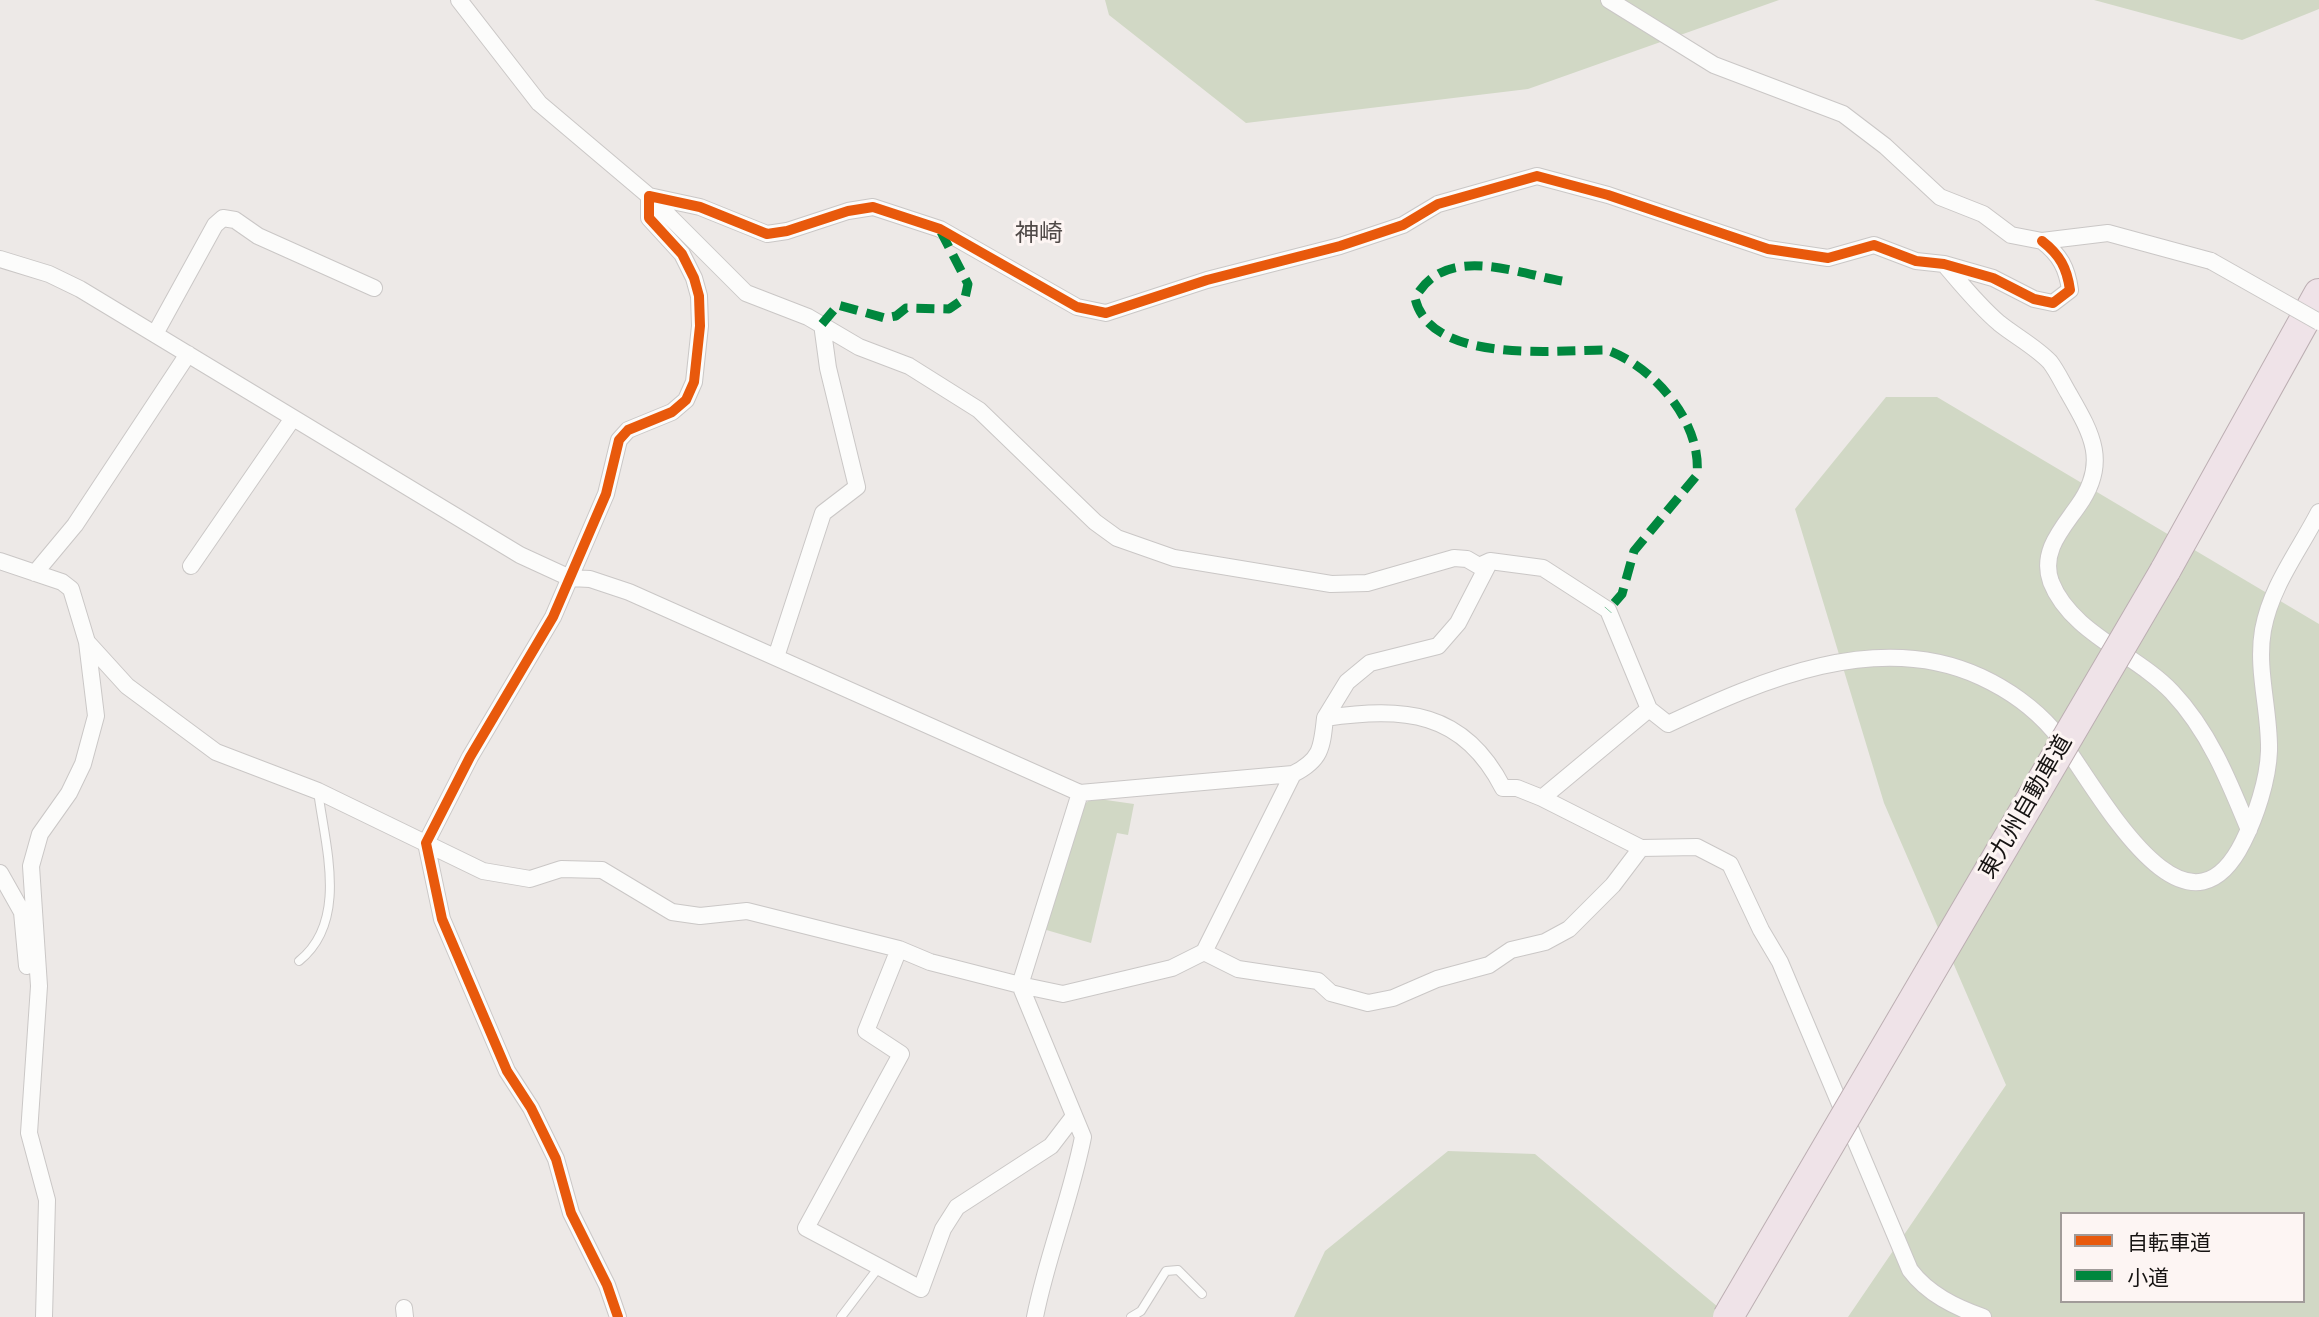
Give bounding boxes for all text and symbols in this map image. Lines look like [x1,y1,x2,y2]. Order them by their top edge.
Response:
district label: 神崎 [1015,220,1063,248]
street label: 東九州自動車道 [1974,730,2078,884]
legend [2060,1212,2305,1303]
text: 自転車道 [2127,1230,2211,1255]
text: 小道 [2127,1265,2169,1290]

